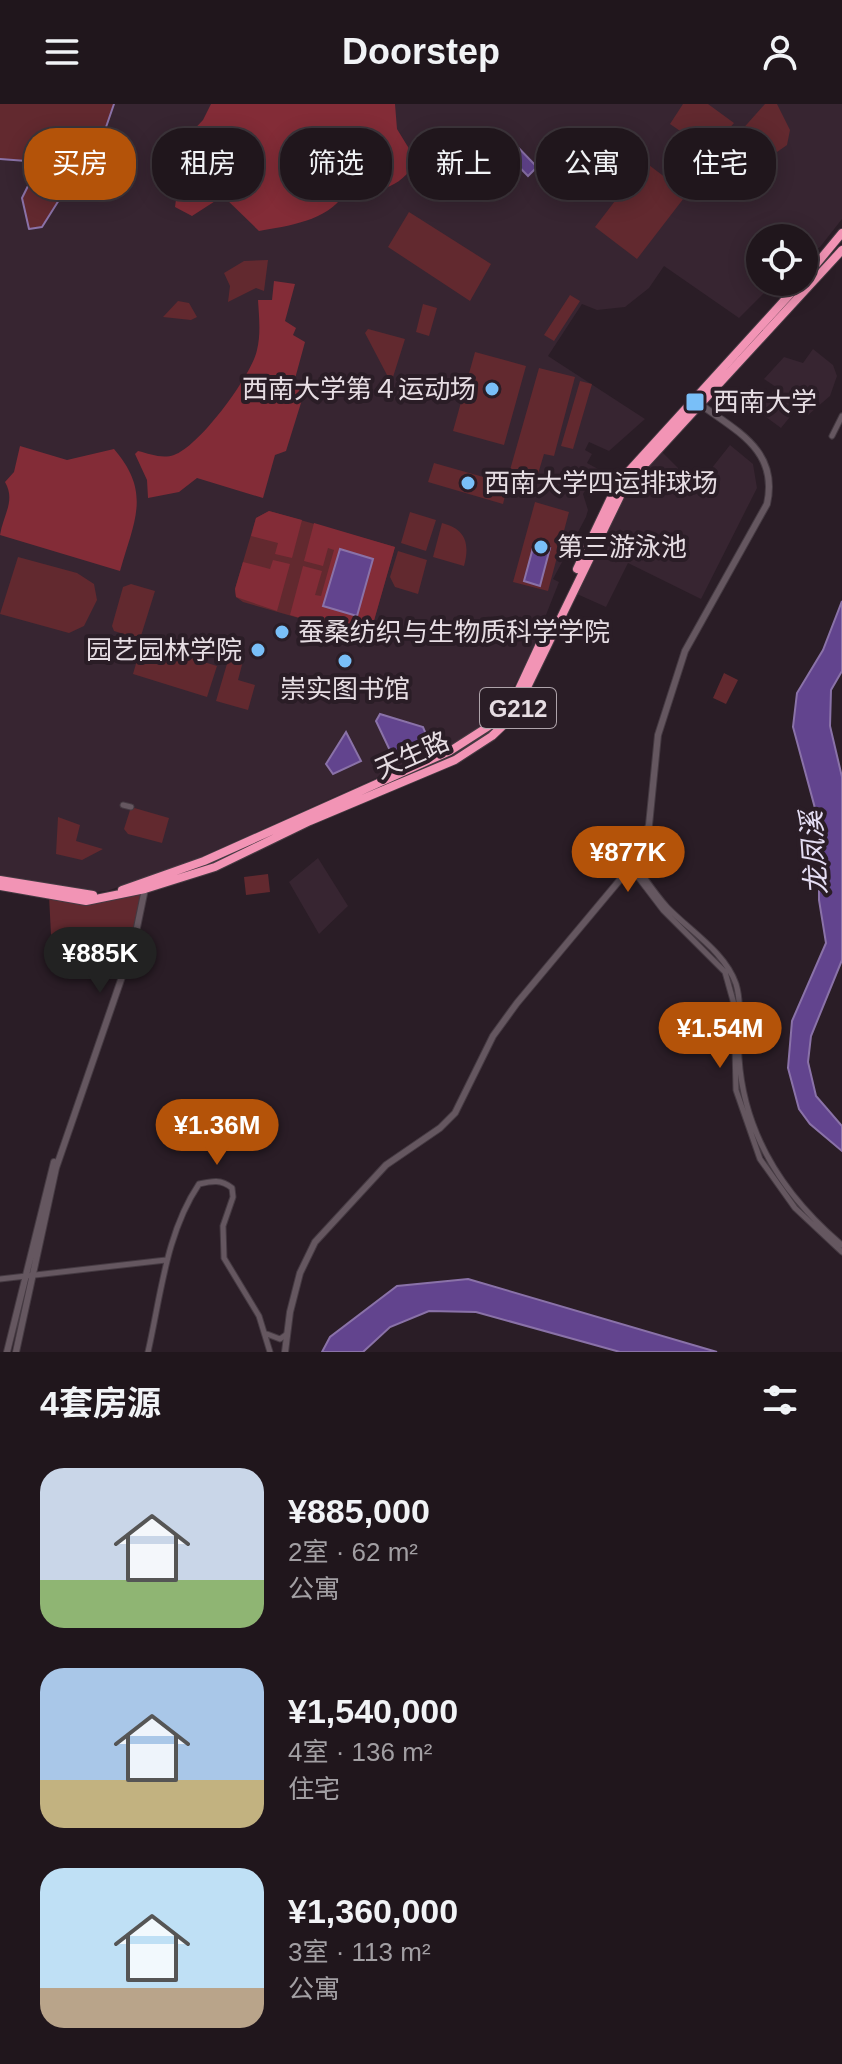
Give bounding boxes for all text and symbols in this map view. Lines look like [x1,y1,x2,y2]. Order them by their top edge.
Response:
icon: menu [40,30,84,74]
icon: person [758,30,802,74]
text: Doorstep [342,31,500,72]
chip: 买房 [24,128,136,200]
chip: 租房 [152,128,264,200]
chip: 筛选 [280,128,392,200]
chip: 新上 [408,128,520,200]
chip: 公寓 [536,128,648,200]
chip: 住宅 [664,128,776,200]
map controls [746,224,818,296]
button: locate [746,224,818,296]
place label: 西南大学第４运动场 [242,374,476,404]
marker: 西南大学第４运动场 [483,380,501,398]
place label: 西南大学 [713,387,817,417]
marker: 西南大学 [684,391,706,413]
place label: 西南大学四运排球场 [484,468,718,498]
marker: 西南大学四运排球场 [459,474,477,492]
place label: 第三游泳池 [557,532,687,562]
marker: 第三游泳池 [532,538,550,556]
place label: 蚕桑纺织与生物质科学学院 [298,617,610,647]
marker: 蚕桑纺织与生物质科学学院 [273,623,291,641]
place label: 园艺园林学院 [86,635,242,665]
marker: 园艺园林学院 [249,641,267,659]
marker: 崇实图书馆 [336,652,354,670]
place label: 崇实图书馆 [280,674,410,704]
road number: G212 [480,688,556,728]
street label: 天生路 [370,725,454,785]
water label: 龙凤溪 [795,807,832,896]
pin: ¥877K [572,826,684,894]
text: ¥877K [590,837,666,867]
pin: ¥885K [44,927,156,995]
text: ¥885K [62,938,138,968]
pin: ¥1.54M [655,1002,785,1070]
text: ¥1.54M [677,1013,763,1043]
pin: ¥1.36M [152,1099,282,1167]
text: ¥1.36M [174,1110,260,1140]
icon: filters [758,1378,802,1422]
text: 4套房源 [40,1384,161,1422]
text: ¥885,000 [288,1492,430,1530]
icon: home [104,1500,200,1596]
text: 2室 · 62 m² [288,1537,418,1567]
text: 公寓 [288,1574,340,1604]
text: ¥1,540,000 [288,1692,458,1730]
icon: home [104,1700,200,1796]
text: 4室 · 136 m² [288,1737,433,1767]
text: 住宅 [288,1774,340,1804]
text: ¥1,360,000 [288,1892,458,1930]
icon: home [104,1900,200,1996]
text: 3室 · 113 m² [288,1937,431,1967]
text: 公寓 [288,1974,340,2004]

